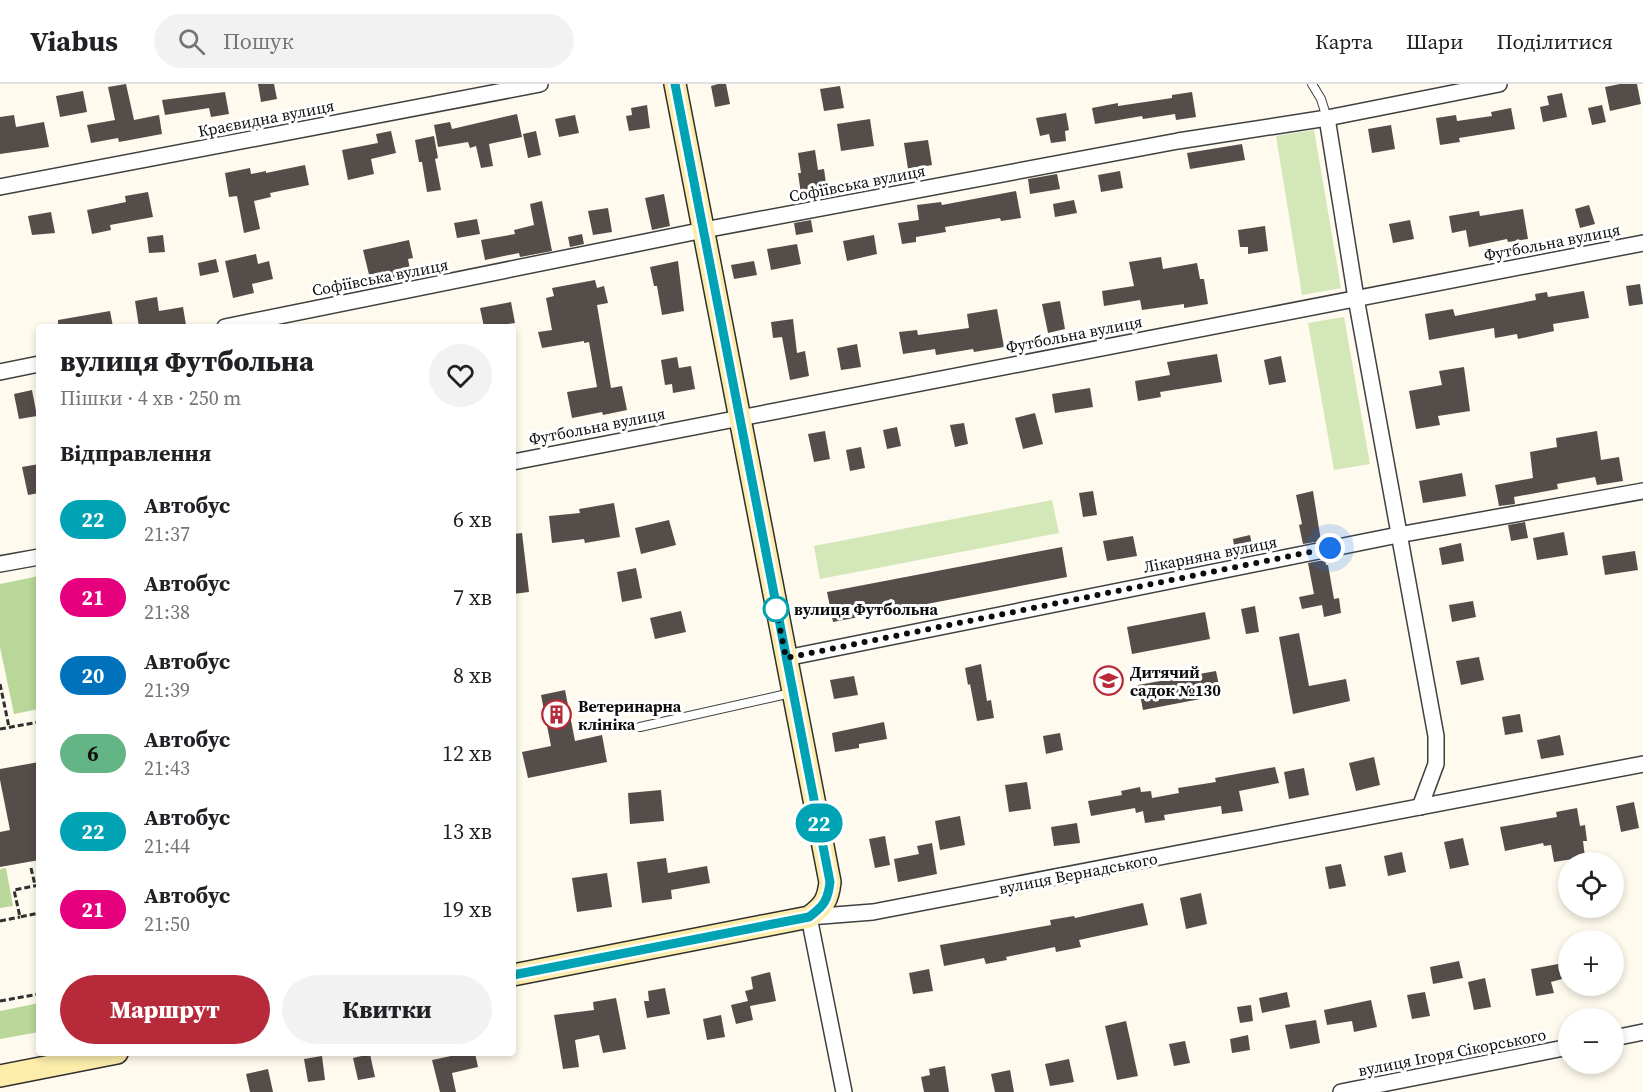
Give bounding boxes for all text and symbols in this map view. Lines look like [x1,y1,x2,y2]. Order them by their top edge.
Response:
search box [154,14,574,68]
text: Viabus [30,22,118,60]
icon: search [175,25,208,58]
text: Пошук [223,26,294,56]
text: Карта [1315,27,1373,56]
text: Шари [1406,27,1464,56]
text: Поділитися [1497,27,1613,56]
street label: Краєвидна вулиця [196,94,336,142]
street label: Софіївська вулиця [787,159,927,207]
street label: Футбольна вулиця [1482,218,1622,266]
street label: Софіївська вулиця [310,253,450,301]
street label: Футбольна вулиця [1004,310,1144,358]
text: вулиця Футбольна [60,342,314,380]
button: heart [429,344,492,407]
text: Пішки · 4 хв · 250 m [60,384,241,412]
street label: Футбольна вулиця [527,402,667,450]
text: Відправлення [60,438,211,468]
text: Автобус [144,490,230,520]
text: 6 хв [453,504,492,534]
text: 22 [82,505,104,534]
text: 21:37 [144,520,190,548]
street label: Лікарняна вулиця [1141,530,1279,578]
your location [1315,533,1345,563]
text: Автобус [144,568,230,598]
text: 7 хв [453,582,492,612]
text: 21 [82,583,104,612]
marker: вулиця Футбольна [763,596,789,622]
text: 21:38 [144,598,190,626]
place label: вулиця Футбольна [794,598,938,620]
text: Автобус [144,646,230,676]
text: 8 хв [453,660,492,690]
text: 20 [82,661,104,690]
place label: Дитячий садок №130 [1130,661,1221,701]
school or university icon: Дитячий садок №130 [1093,665,1125,697]
text: 21:39 [144,676,190,704]
place label: Ветеринарна клініка [578,695,682,735]
building icon: Ветеринарна клініка [541,699,573,731]
text: Автобус [144,724,230,754]
text: 12 хв [442,738,492,768]
text: 6 [87,739,99,768]
text: 21:43 [144,754,190,782]
text: Автобус [144,802,230,832]
line badge: 22 [792,804,846,842]
text: 22 [808,809,830,838]
text: 13 хв [442,816,492,846]
text: 22 [82,817,104,846]
text: 21:44 [144,832,190,860]
street label: вулиця Вернадського [997,847,1159,899]
map controls [1558,852,1624,1074]
button: locate [1558,852,1624,918]
text: Автобус [144,880,230,910]
text: 19 хв [442,894,492,924]
text: 21 [82,895,104,924]
text: 21:50 [144,910,190,938]
button: + [1558,930,1624,996]
button: Маршрут [60,975,270,1044]
button: Квитки [282,975,492,1044]
button: − [1558,1008,1624,1074]
street label: вулиця Ігоря Сікорського [1356,1023,1548,1081]

